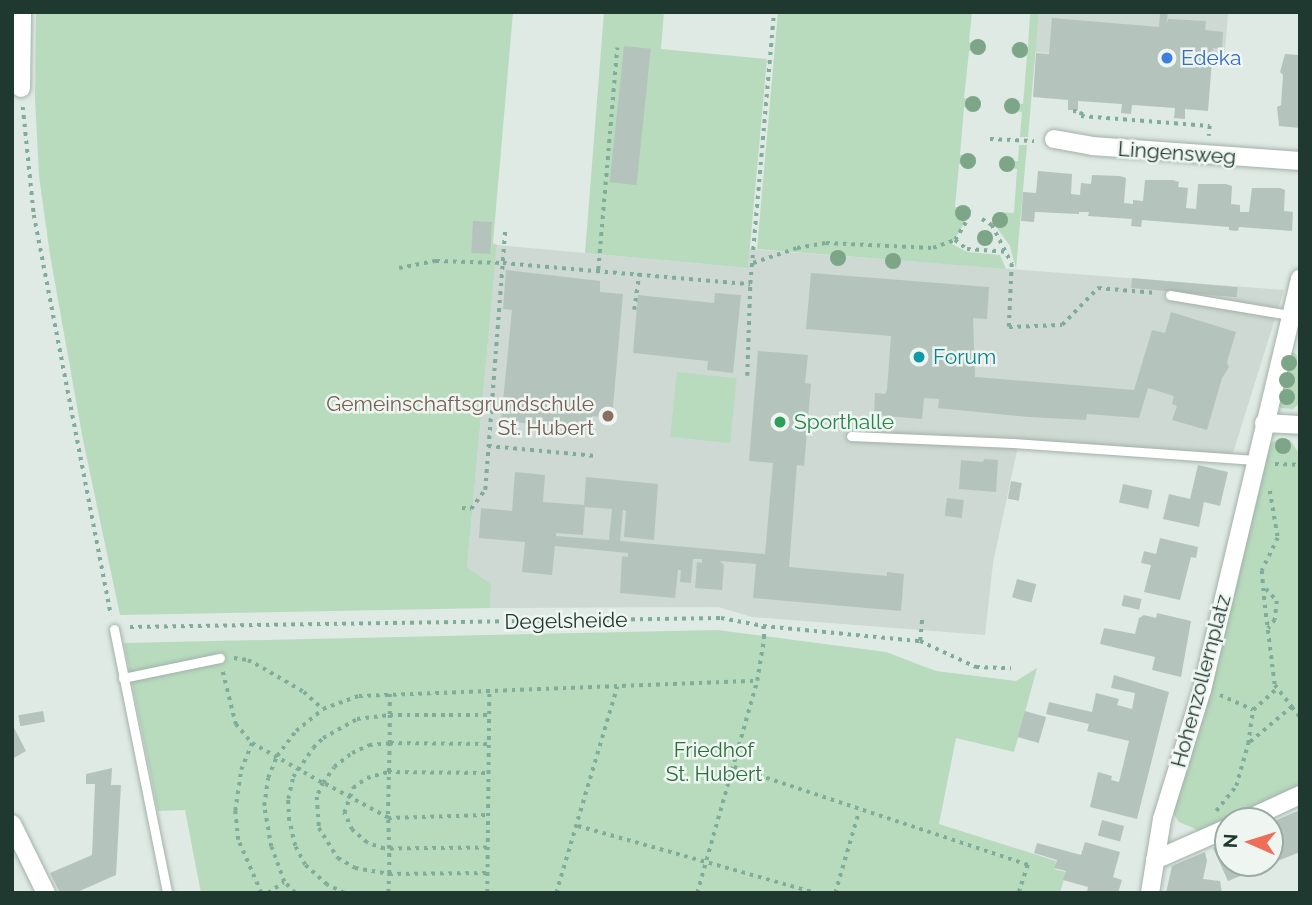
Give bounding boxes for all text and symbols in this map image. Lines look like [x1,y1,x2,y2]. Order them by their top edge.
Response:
place label: Edeka [1181,45,1241,71]
marker: Edeka [1159,50,1175,66]
street label: Lingensweg [1117,136,1237,170]
place label: Forum [933,344,996,370]
marker: Forum [911,349,927,365]
place label: Gemeinschaftsgrundschule St. Hubert [326,391,594,441]
marker: Gemeinschaftsgrundschule St. Hubert [600,408,616,424]
place label: Sporthalle [794,409,894,435]
marker: Sporthalle [772,414,788,430]
street label: Hohenzollernplatz [1166,592,1236,770]
street label: Degelsheide [504,607,628,635]
park label: Friedhof St. Hubert [666,737,762,787]
north arrow [1214,807,1284,877]
text: N [1219,833,1241,849]

